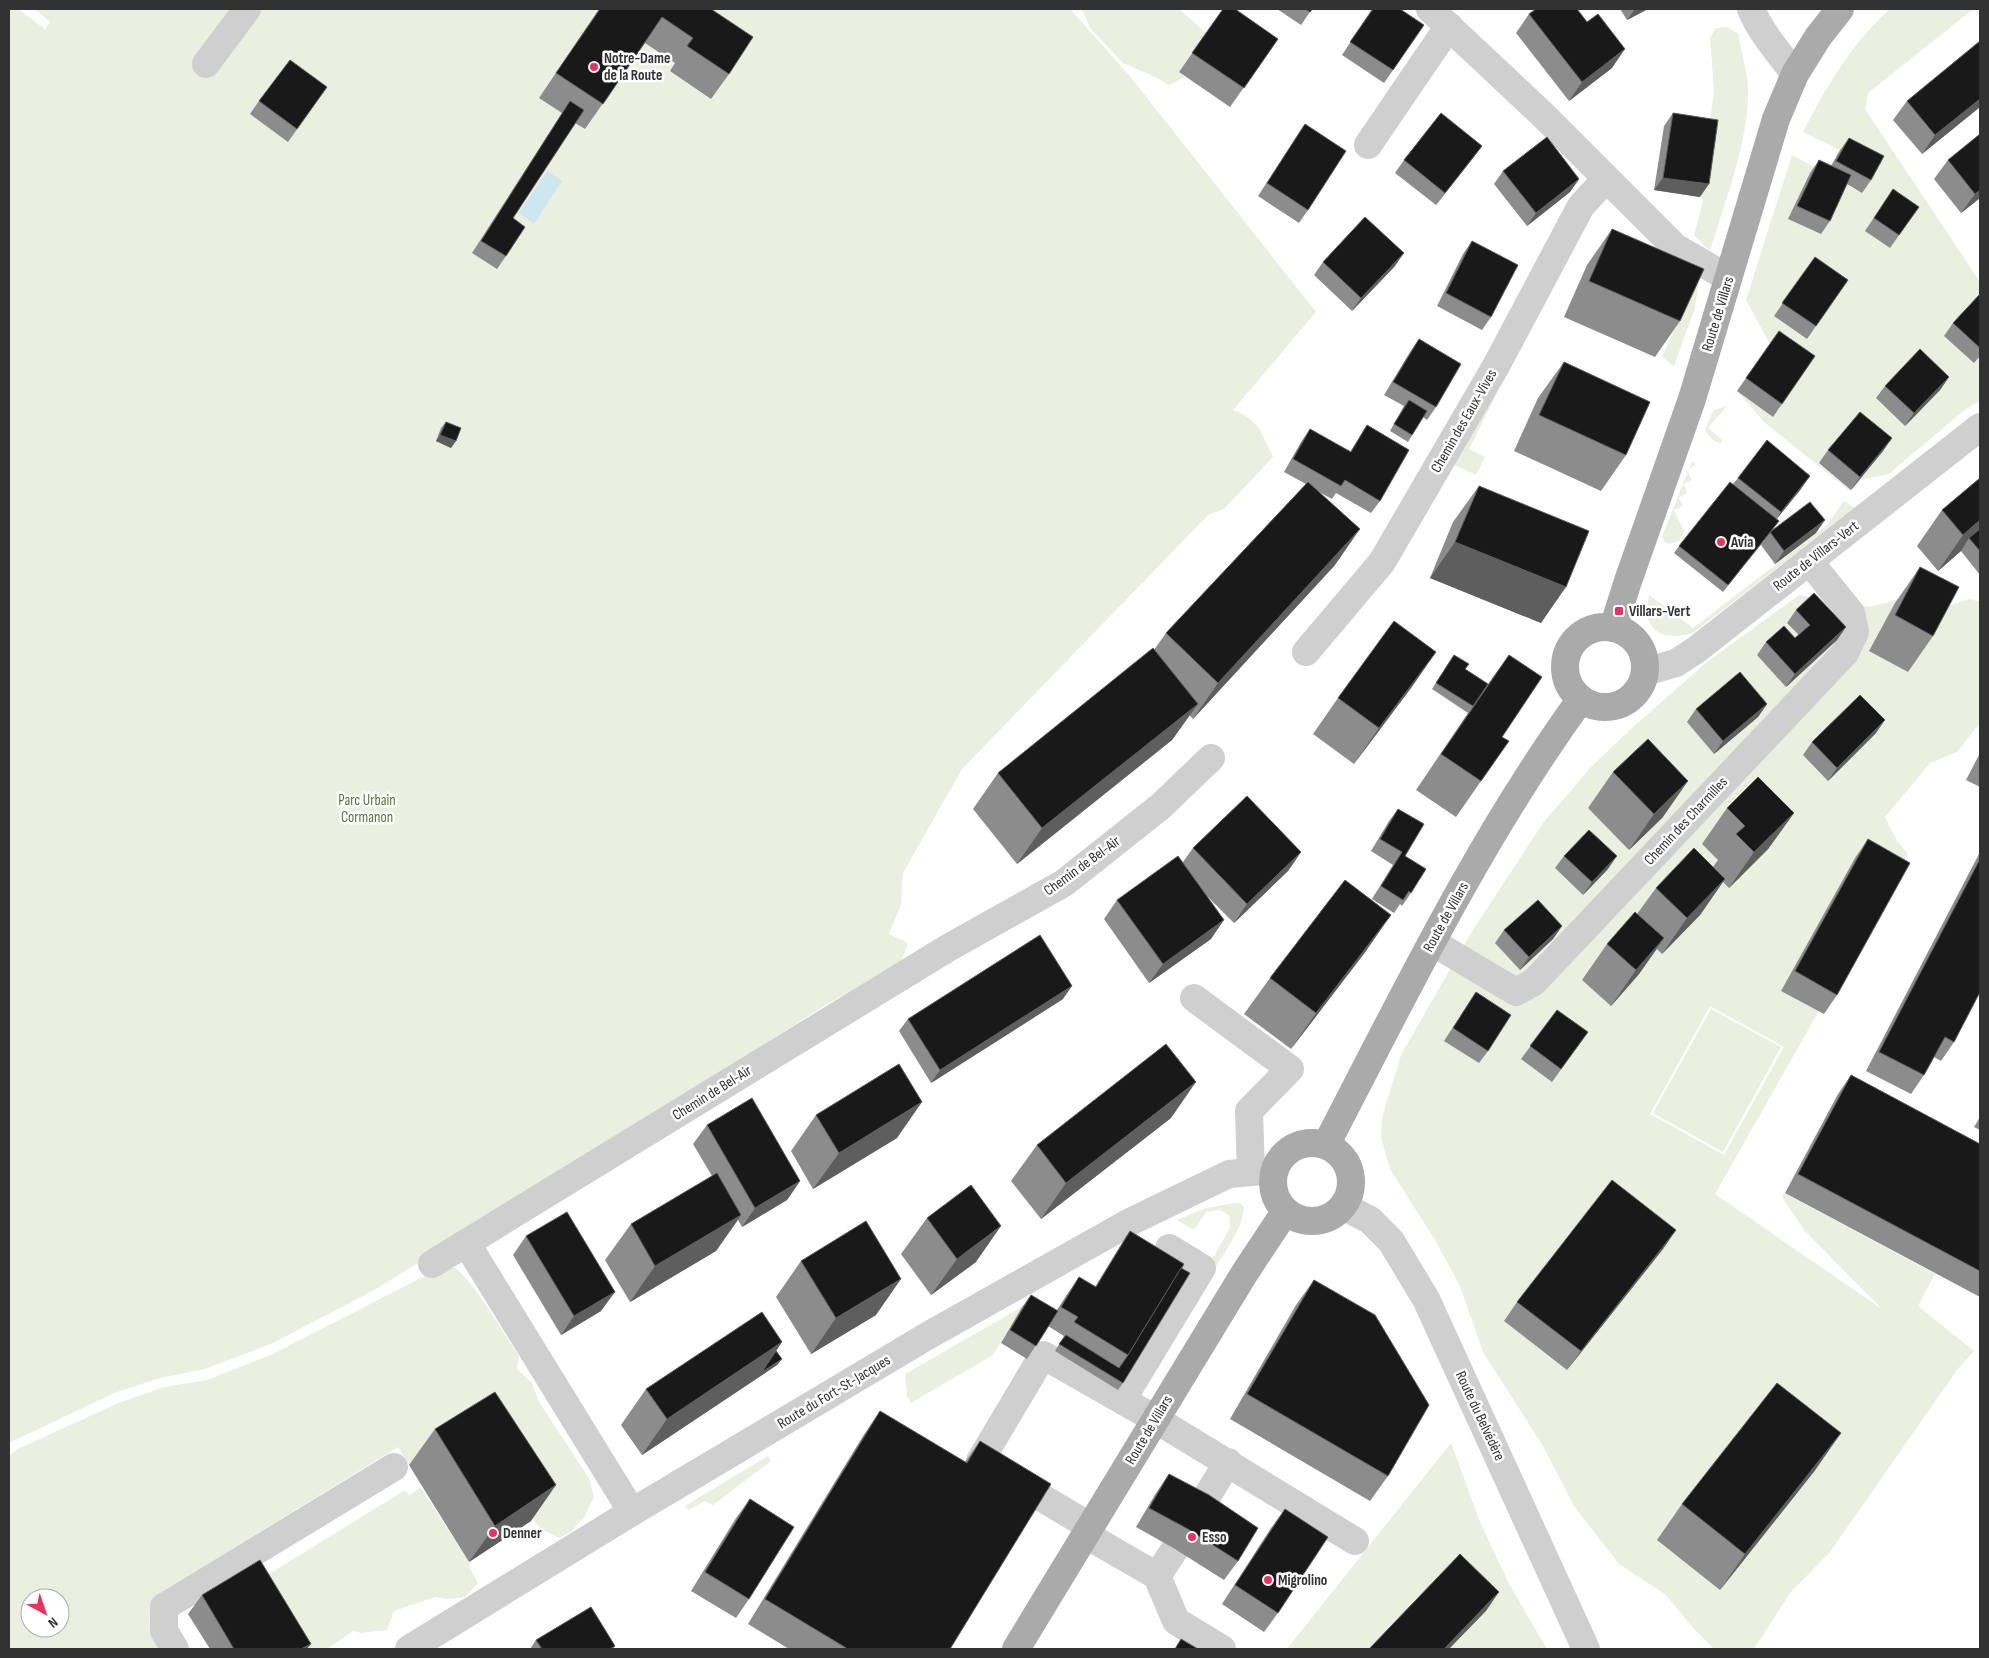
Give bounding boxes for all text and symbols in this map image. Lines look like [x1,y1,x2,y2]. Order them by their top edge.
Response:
place label: Notre-Dame de la Route [604,49,670,85]
marker: Notre-Dame de la Route [588,61,600,73]
street label: Route de Villars [1698,274,1738,354]
street label: Chemin des Eaux-Vives [1427,366,1501,476]
street label: Route de Villars-Vert [1769,516,1863,595]
place label: Avia [1730,533,1753,552]
marker: Avia [1715,536,1727,548]
place label: Villars-Vert [1629,602,1690,621]
marker: Villars-Vert [1613,605,1625,617]
street label: Chemin des Charmilles [1640,773,1732,869]
park label: Parc Urbain Cormanon [338,791,396,827]
street label: Chemin de Bel-Air [1040,832,1124,900]
street label: Route de Villars [1419,879,1473,955]
street label: Chemin de Bel-Air [669,1061,756,1125]
street label: Route du Fort-St-Jacques [774,1351,894,1433]
street label: Route du Belvédère [1451,1368,1509,1464]
street label: Route de Villars [1121,1392,1177,1468]
place label: Denner [503,1524,542,1543]
marker: Denner [487,1527,499,1539]
place label: Esso [1202,1528,1226,1547]
marker: Esso [1186,1531,1198,1543]
place label: Migrolino [1278,1571,1327,1590]
marker: Migrolino [1262,1574,1274,1586]
north arrow [20,1588,70,1638]
text: N [45,1614,61,1631]

